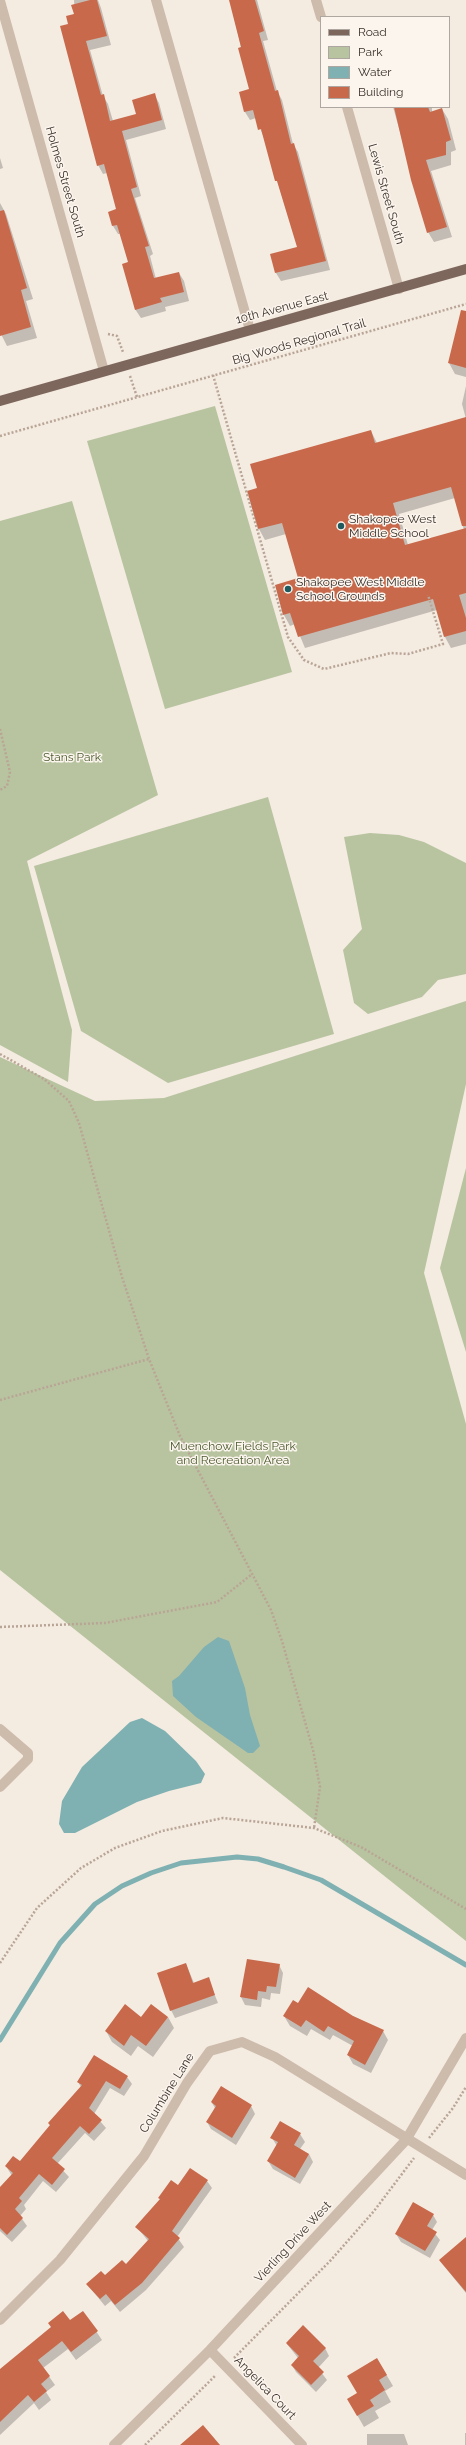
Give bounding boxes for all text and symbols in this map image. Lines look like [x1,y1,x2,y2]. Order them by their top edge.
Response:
legend [320,16,450,108]
text: Road [358,25,387,39]
text: Park [358,45,383,59]
text: Water [358,65,392,79]
text: Building [358,85,404,99]
street label: Holmes Street South [42,125,88,239]
street label: Lewis Street South [365,142,407,246]
street label: 10th Avenue East [234,289,330,327]
street label: Big Woods Regional Trail [231,316,367,368]
place label: Shakopee West Middle School [349,512,436,540]
marker: Shakopee West Middle School [336,521,346,531]
place label: Shakopee West Middle School Grounds [296,575,425,603]
marker: Shakopee West Middle School Grounds [283,584,293,594]
park label: Stans Park [43,750,101,764]
park label: Muenchow Fields Park and Recreation Area [170,1439,296,1467]
street label: Columbine Lane [137,2050,197,2136]
street label: Vierling Drive West [252,2198,334,2286]
street label: Angelica Court [231,2353,299,2423]

